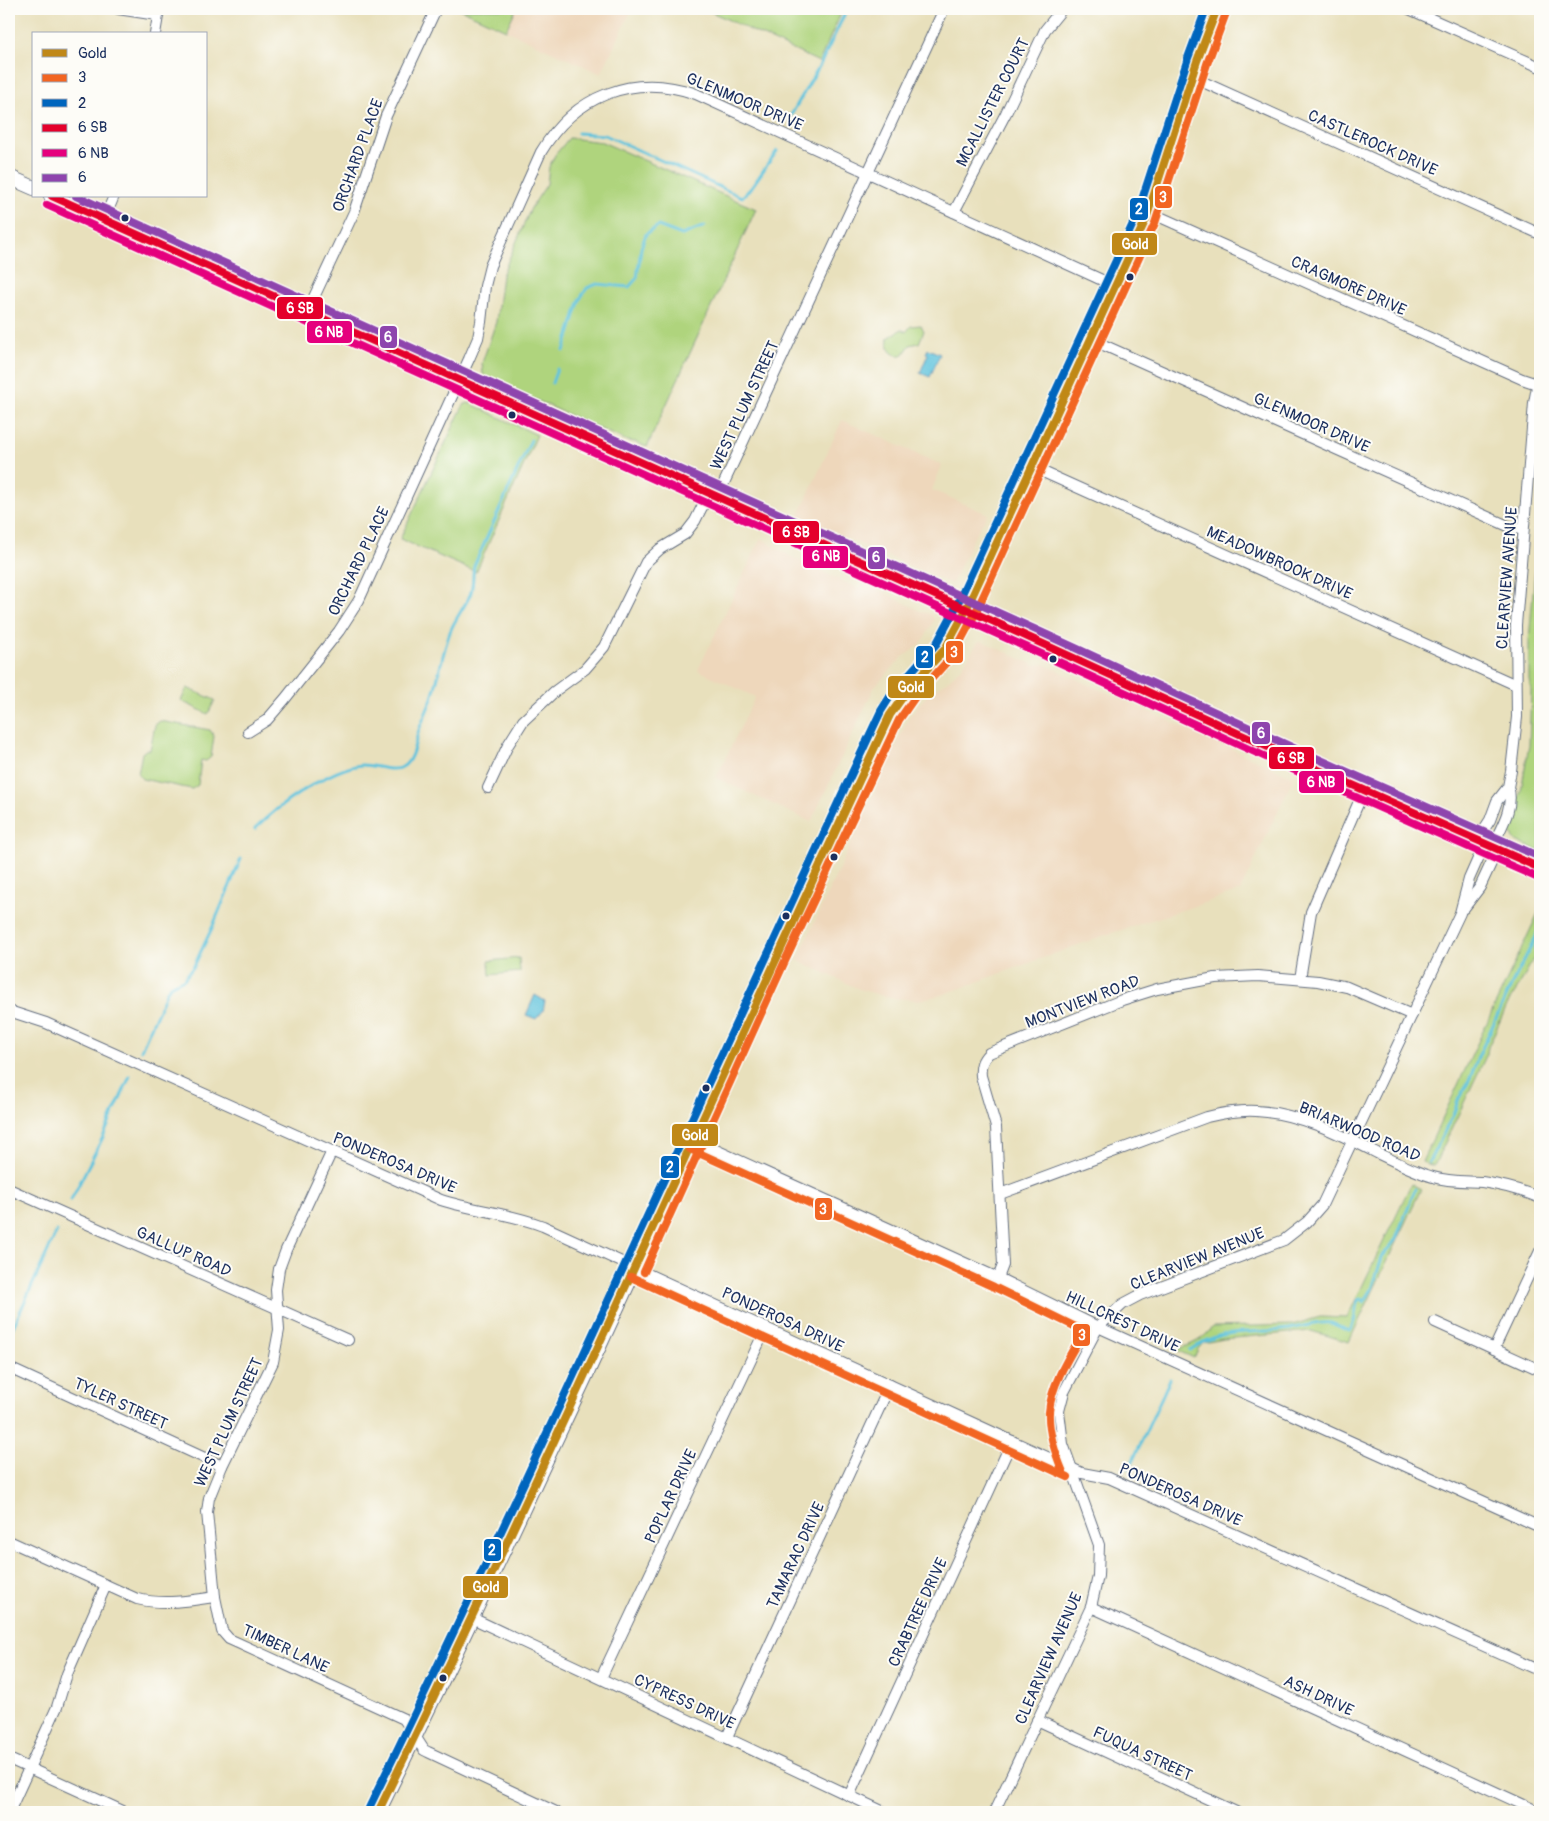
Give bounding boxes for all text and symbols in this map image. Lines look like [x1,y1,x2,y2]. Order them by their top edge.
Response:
legend [32,32,208,198]
street label: MCALLISTER COURT [952,35,1034,170]
text: Gold [78,44,107,63]
text: 3 [78,68,86,87]
street label: GLENMOOR DRIVE [683,68,806,136]
text: 2 [78,94,86,113]
street label: ORCHARD PLACE [328,96,388,215]
street label: CASTLEROCK DRIVE [1305,105,1441,181]
text: 6 SB [78,118,107,137]
text: 6 NB [78,144,109,163]
text: 6 [78,168,87,187]
line badge: 3 [1154,185,1173,209]
text: 3 [1159,189,1167,206]
line badge: 2 [1129,197,1149,221]
text: 2 [1135,201,1143,218]
unlabelled marker [120,213,130,223]
line badge: Gold [1111,232,1158,256]
text: Gold [1122,236,1149,253]
street label: CRAGMORE DRIVE [1288,251,1410,320]
unlabelled marker [1125,272,1135,282]
line badge: 6 SB [276,296,324,320]
text: 6 SB [286,300,314,317]
line badge: 6 NB [306,320,353,344]
text: 6 NB [315,324,343,341]
line badge: 6 [379,325,398,349]
text: 6 [384,329,392,346]
street label: WEST PLUM STREET [706,338,784,473]
street label: GLENMOOR DRIVE [1250,388,1373,458]
unlabelled marker [507,410,517,420]
street label: ORCHARD PLACE [324,504,394,619]
street label: CLEARVIEW AVENUE [1492,506,1522,650]
line badge: 6 SB [772,520,820,544]
street label: MEADOWBROOK DRIVE [1204,522,1356,604]
text: 6 SB [782,524,810,541]
line badge: 6 NB [802,545,849,569]
line badge: 6 [867,546,886,570]
text: 6 NB [812,548,840,565]
text: 6 [872,549,880,566]
line badge: 3 [945,640,964,664]
text: 3 [950,644,958,661]
line badge: 2 [915,645,934,669]
text: 2 [921,649,929,666]
unlabelled marker [1048,654,1058,664]
line badge: Gold [887,675,935,699]
text: Gold [898,679,925,696]
line badge: 6 [1251,721,1271,745]
text: 6 [1257,725,1265,742]
line badge: 6 SB [1268,746,1315,770]
text: 6 SB [1277,750,1305,767]
line badge: 6 NB [1298,770,1345,794]
text: 6 NB [1307,774,1335,791]
unlabelled marker [829,852,839,862]
unlabelled marker [781,911,791,921]
street label: MONTVIEW ROAD [1022,971,1142,1033]
unlabelled marker [701,1083,711,1093]
street label: BRIARWOOD ROAD [1296,1097,1423,1166]
line badge: Gold [671,1123,719,1147]
text: Gold [682,1127,709,1144]
street label: PONDEROSA DRIVE [330,1128,459,1198]
line badge: 2 [660,1155,680,1179]
text: 2 [666,1159,674,1176]
line badge: 3 [814,1197,833,1221]
text: 3 [819,1201,827,1218]
street label: GALLUP ROAD [133,1222,234,1282]
street label: CLEARVIEW AVENUE [1127,1223,1267,1295]
street label: PONDEROSA DRIVE [718,1283,847,1357]
street label: HILLCREST DRIVE [1062,1287,1183,1357]
line badge: 3 [1072,1323,1091,1347]
text: 3 [1078,1327,1086,1344]
street label: WEST PLUM STREET [190,1355,268,1490]
street label: TYLER STREET [70,1373,171,1434]
street label: POPLAR DRIVE [640,1446,701,1547]
street label: PONDEROSA DRIVE [1116,1459,1245,1531]
street label: TAMARAC DRIVE [762,1499,829,1612]
line badge: 2 [483,1538,502,1562]
text: 2 [488,1542,496,1559]
street label: CRABTREE DRIVE [884,1555,952,1670]
line badge: Gold [462,1575,509,1599]
text: Gold [473,1579,500,1596]
street label: CLEARVIEW AVENUE [1011,1589,1087,1728]
street label: TIMBER LANE [239,1620,332,1678]
street label: CYPRESS DRIVE [631,1670,738,1734]
street label: ASH DRIVE [1280,1671,1357,1721]
unlabelled marker [438,1673,448,1683]
street label: FUQUA STREET [1090,1722,1196,1786]

